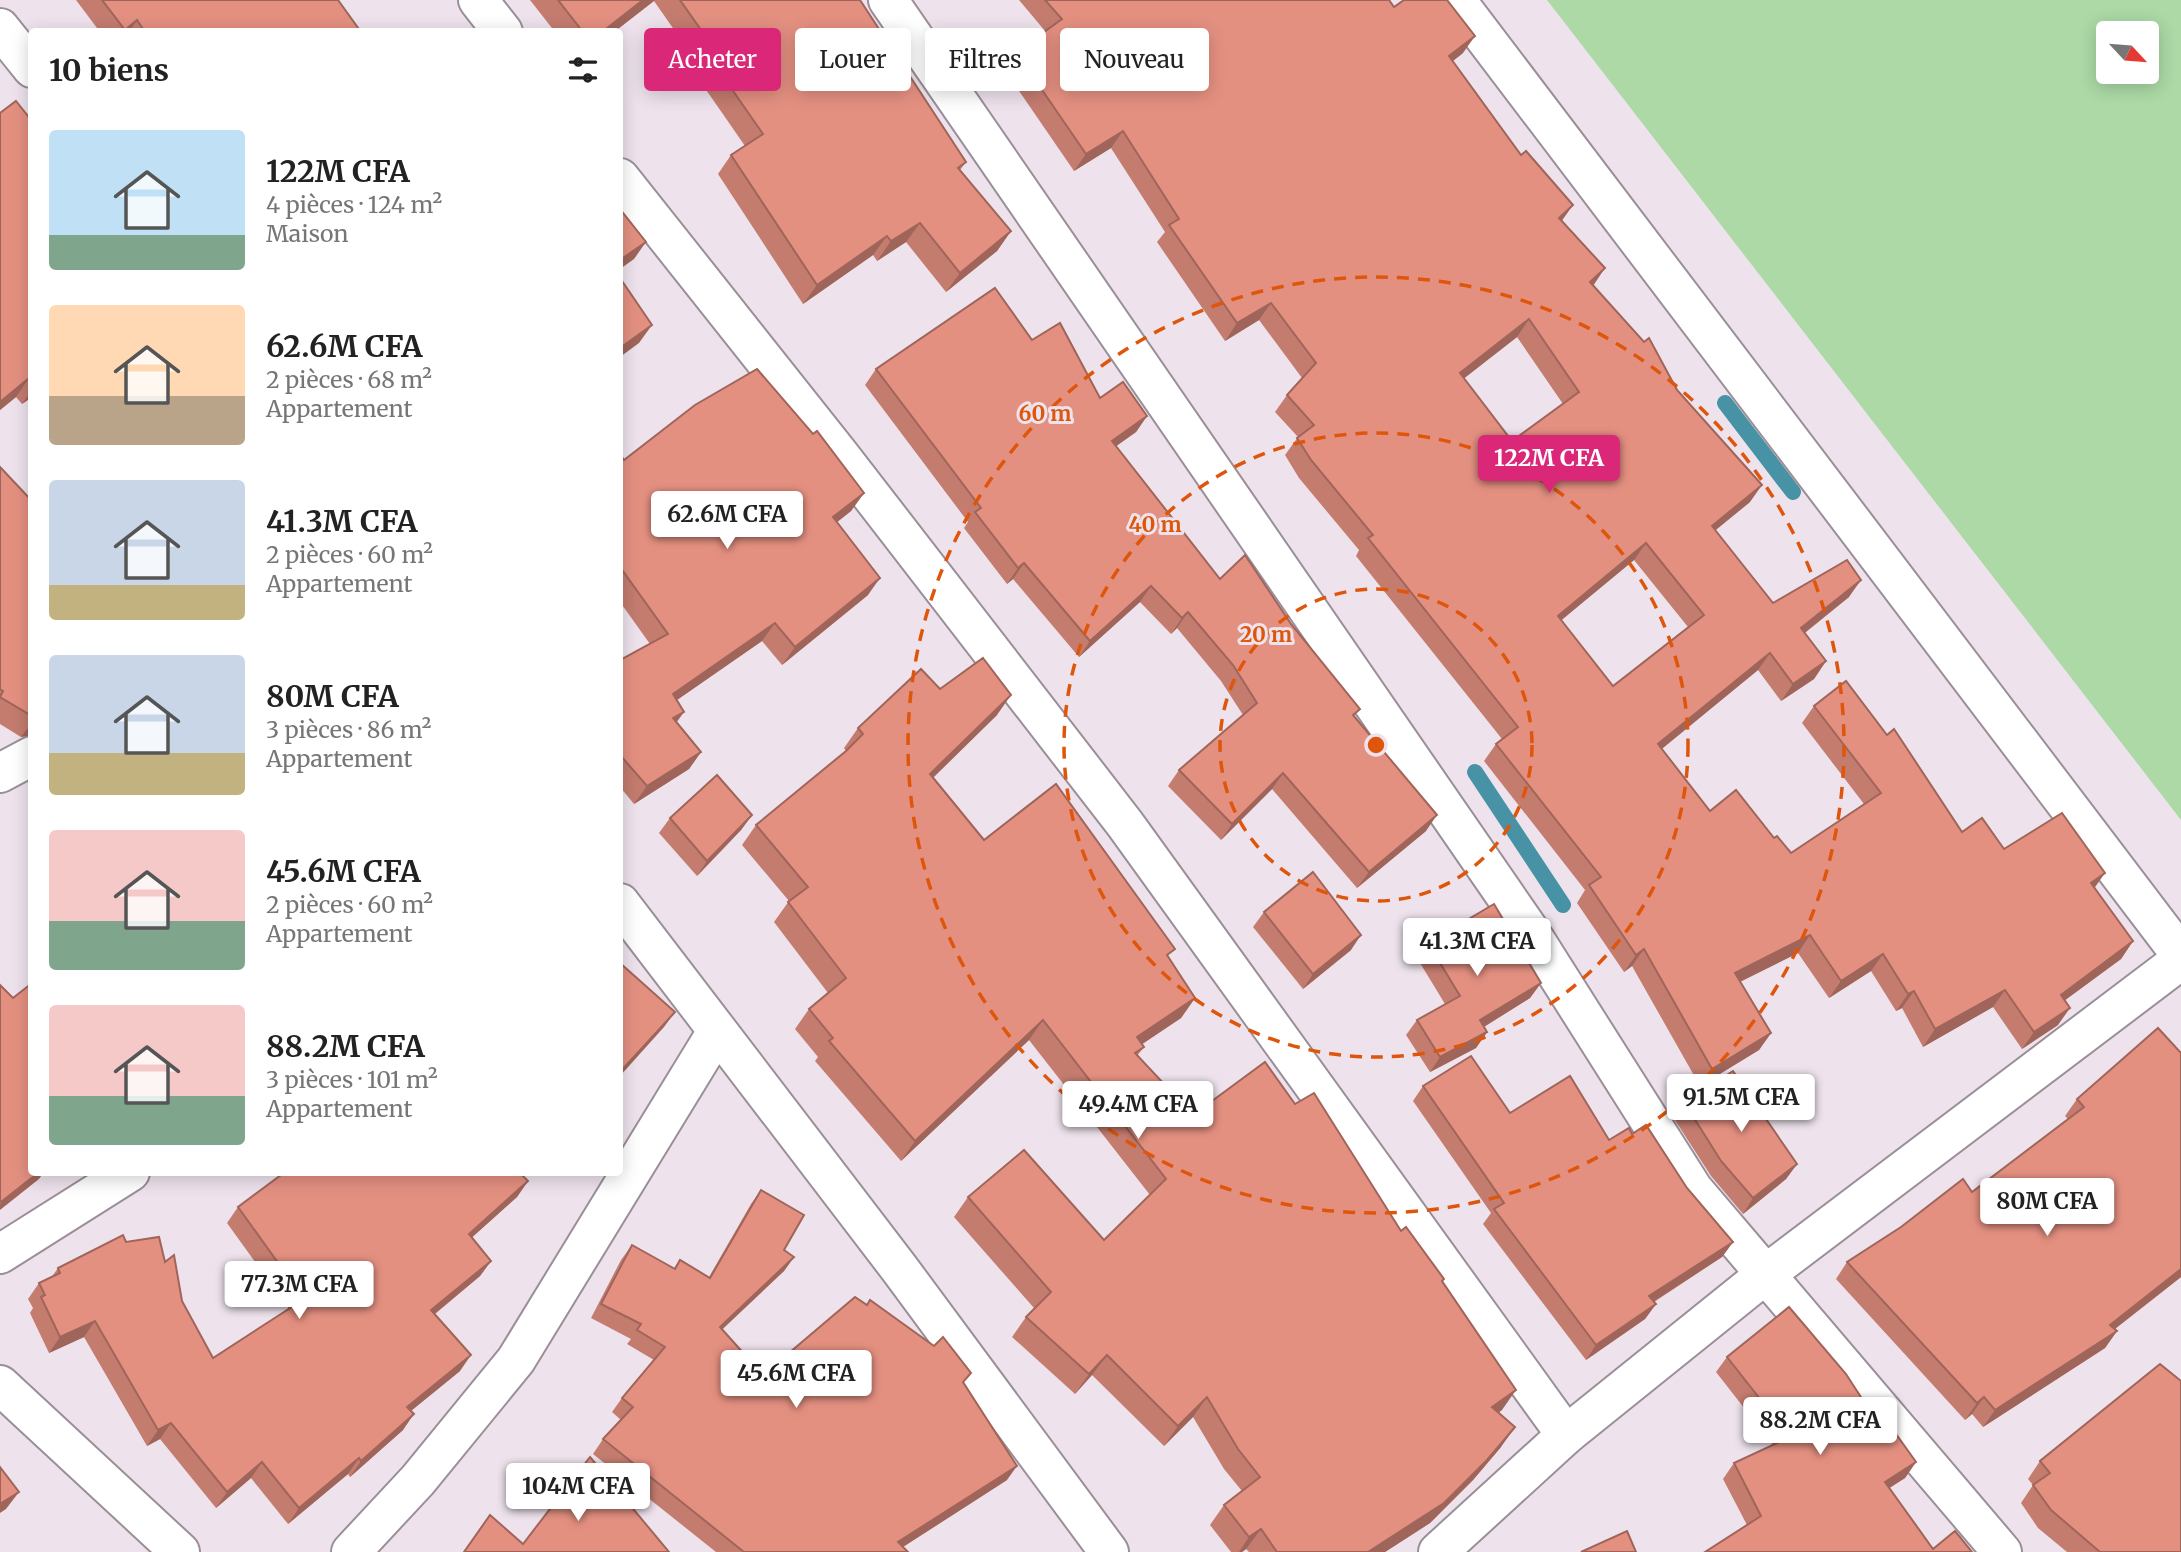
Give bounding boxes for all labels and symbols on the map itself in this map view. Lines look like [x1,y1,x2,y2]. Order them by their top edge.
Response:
north arrow [2096,21,2160,84]
text: 60 m [1019,400,1071,427]
pin: 122M CFA [1477,435,1621,495]
pin: 62.6M CFA [647,491,807,551]
text: 40 m [1128,511,1182,538]
text: 20 m [1240,621,1292,648]
centre of rings [1364,733,1388,757]
pin: 41.3M CFA [1397,918,1557,978]
pin: 91.5M CFA [1661,1074,1821,1134]
pin: 49.4M CFA [1058,1082,1218,1141]
pin: 80M CFA [1982,1178,2112,1238]
pin: 77.3M CFA [219,1262,379,1321]
pin: 45.6M CFA [716,1350,876,1410]
pin: 88.2M CFA [1740,1398,1900,1457]
pin: 104M CFA [506,1464,650,1523]

